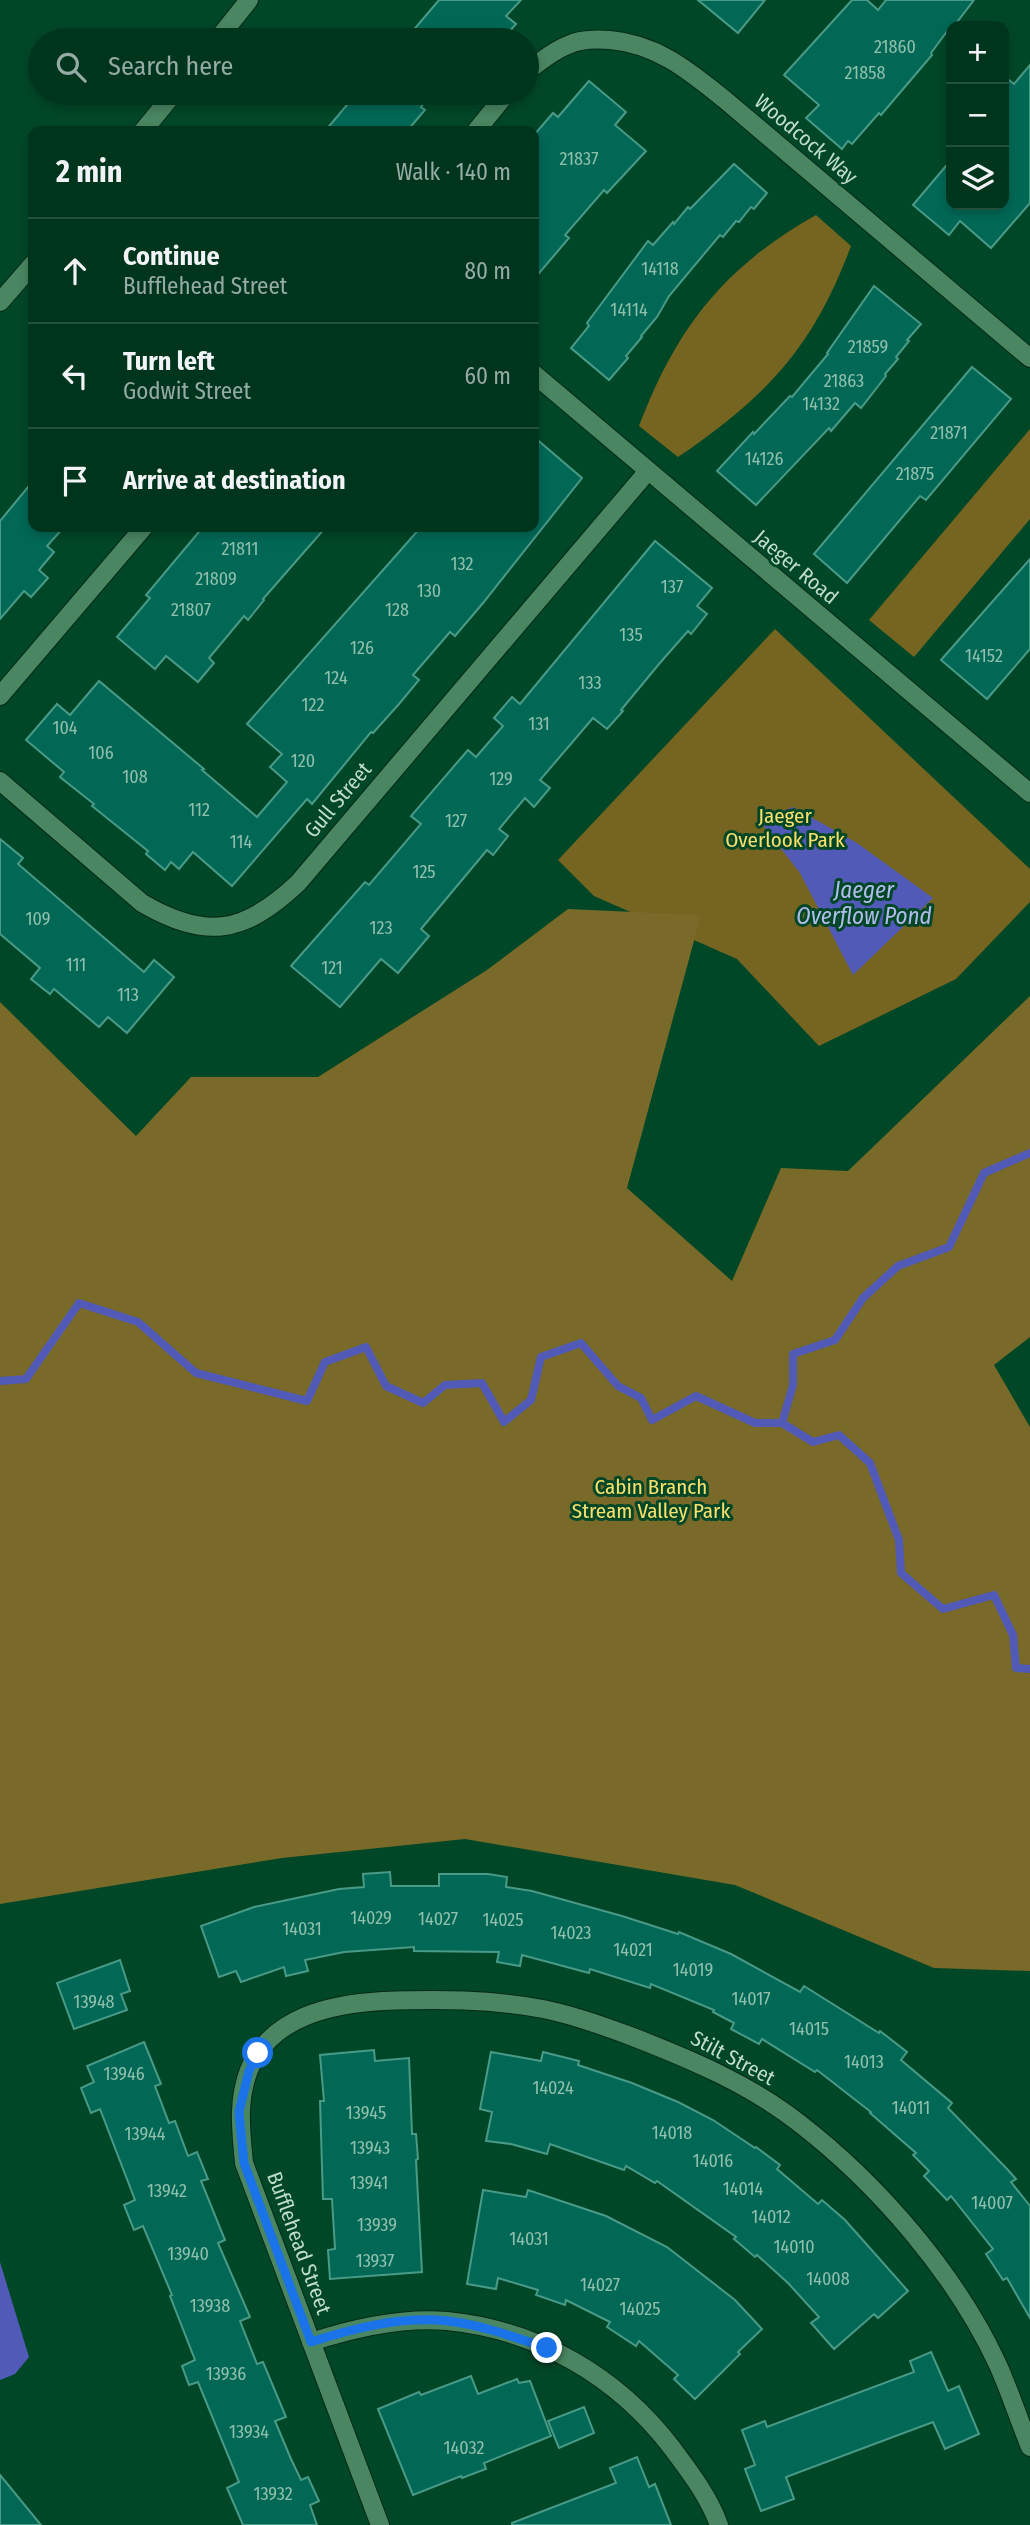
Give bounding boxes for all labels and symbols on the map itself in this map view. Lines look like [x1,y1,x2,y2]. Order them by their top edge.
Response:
house number: 21860 [874,36,916,58]
house number: 21858 [845,62,885,84]
street label: Woodcock Way [749,88,863,190]
house number: 21837 [560,148,598,170]
house number: 14118 [641,258,679,280]
house number: 14114 [610,299,648,321]
house number: 21859 [848,336,888,358]
house number: 21863 [824,370,864,392]
house number: 14132 [802,393,840,415]
house number: 21871 [930,422,968,444]
house number: 14126 [745,448,783,470]
house number: 21875 [896,463,934,485]
street label: Jaeger Road [749,524,843,610]
house number: 21811 [222,538,258,560]
house number: 132 [451,553,474,575]
house number: 21809 [195,568,237,590]
house number: 137 [661,576,683,598]
house number: 130 [417,580,441,602]
house number: 21807 [171,599,211,621]
house number: 128 [385,599,409,621]
house number: 135 [619,624,643,646]
house number: 126 [350,637,374,659]
house number: 14152 [965,645,1003,667]
house number: 124 [324,667,348,689]
house number: 133 [578,672,602,694]
house number: 122 [302,694,325,716]
house number: 131 [528,713,550,735]
house number: 104 [52,717,78,739]
house number: 106 [88,742,114,764]
house number: 120 [291,750,315,772]
street label: Gull Street [299,757,377,843]
house number: 108 [122,766,148,788]
house number: 129 [489,768,513,790]
house number: 112 [188,799,210,821]
park label: Jaeger Overlook Park [725,803,845,853]
house number: 127 [445,810,467,832]
house number: 114 [230,831,253,853]
house number: 125 [412,861,436,883]
water label: Jaeger Overflow Pond [796,876,932,930]
house number: 109 [25,908,51,930]
house number: 123 [369,917,393,939]
house number: 111 [66,954,86,976]
house number: 121 [321,957,343,979]
house number: 113 [117,984,139,1006]
park label: Cabin Branch Stream Valley Park [572,1474,730,1524]
house number: 14029 [350,1907,392,1929]
house number: 14027 [418,1908,458,1930]
house number: 14025 [482,1909,524,1931]
house number: 14031 [282,1918,322,1940]
house number: 14023 [551,1922,591,1944]
house number: 14021 [613,1939,653,1961]
house number: 14019 [673,1959,713,1981]
house number: 14017 [732,1988,770,2010]
house number: 13948 [73,1991,115,2013]
house number: 14015 [789,2018,829,2040]
street label: Stilt Street [686,2025,780,2091]
route start [242,2037,273,2068]
house number: 14013 [844,2051,884,2073]
house number: 13946 [103,2063,145,2085]
house number: 14024 [532,2077,574,2099]
house number: 14011 [892,2097,930,2119]
house number: 13945 [346,2102,386,2124]
house number: 14018 [652,2122,692,2144]
house number: 13944 [125,2123,166,2145]
house number: 13943 [350,2137,390,2159]
house number: 14016 [693,2150,733,2172]
street label: Bufflehead Street [261,2168,337,2318]
house number: 13941 [350,2172,388,2194]
house number: 14014 [723,2178,763,2200]
house number: 13942 [147,2180,187,2202]
house number: 14007 [971,2192,1013,2214]
house number: 14012 [751,2206,791,2228]
house number: 13939 [357,2214,397,2236]
house number: 14031 [509,2228,549,2250]
house number: 14010 [773,2236,815,2258]
house number: 13940 [167,2243,209,2265]
house number: 13937 [356,2250,394,2272]
house number: 14008 [806,2268,850,2290]
house number: 14027 [580,2274,620,2296]
house number: 13938 [190,2295,230,2317]
house number: 14025 [619,2298,661,2320]
route end [531,2332,562,2363]
house number: 13936 [206,2363,246,2385]
house number: 13934 [229,2421,269,2443]
house number: 14032 [444,2437,484,2459]
house number: 13932 [253,2483,293,2505]

